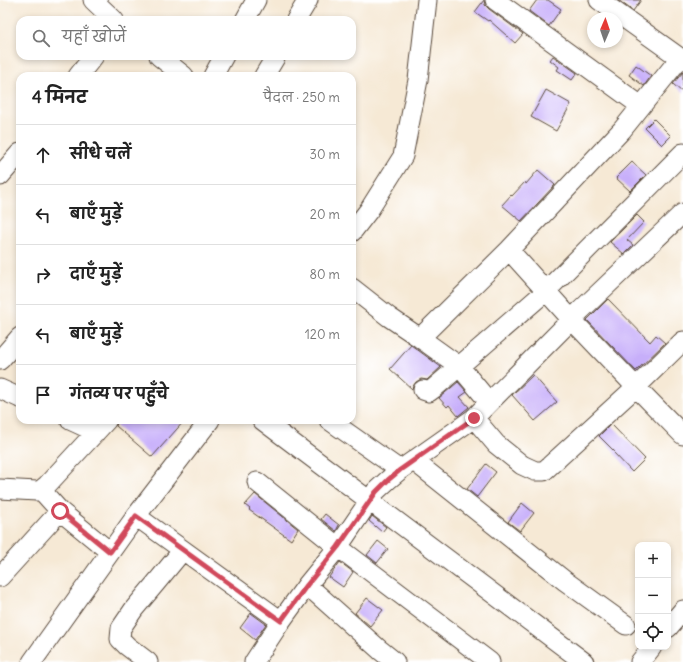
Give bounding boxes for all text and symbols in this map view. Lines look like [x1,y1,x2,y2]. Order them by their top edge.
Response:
north arrow [587,12,623,48]
search box [16,16,356,60]
icon: search [30,27,52,49]
text: यहाँ खोजें [62,27,126,46]
text: 4 मिनट [32,86,87,108]
text: पैदल · 250 m [263,89,340,106]
icon: ahead [32,144,54,166]
text: सीधे चलें [70,144,131,163]
text: 30 m [310,146,340,163]
icon: left [32,204,54,226]
text: बाएँ मुड़ें [70,204,122,223]
text: 20 m [310,206,340,223]
icon: right [32,264,54,286]
text: दाएँ मुड़ें [70,264,122,283]
text: 80 m [309,266,340,283]
icon: left [32,324,54,346]
text: बाएँ मुड़ें [70,324,122,343]
text: 120 m [305,326,340,343]
icon: arrive [32,384,54,406]
text: गंतव्य पर पहुँचे [70,384,168,403]
route end [465,409,483,427]
route start [51,502,69,520]
map controls [635,542,671,650]
button: + [635,542,671,578]
button: − [635,578,671,614]
button: locate [635,614,671,650]

